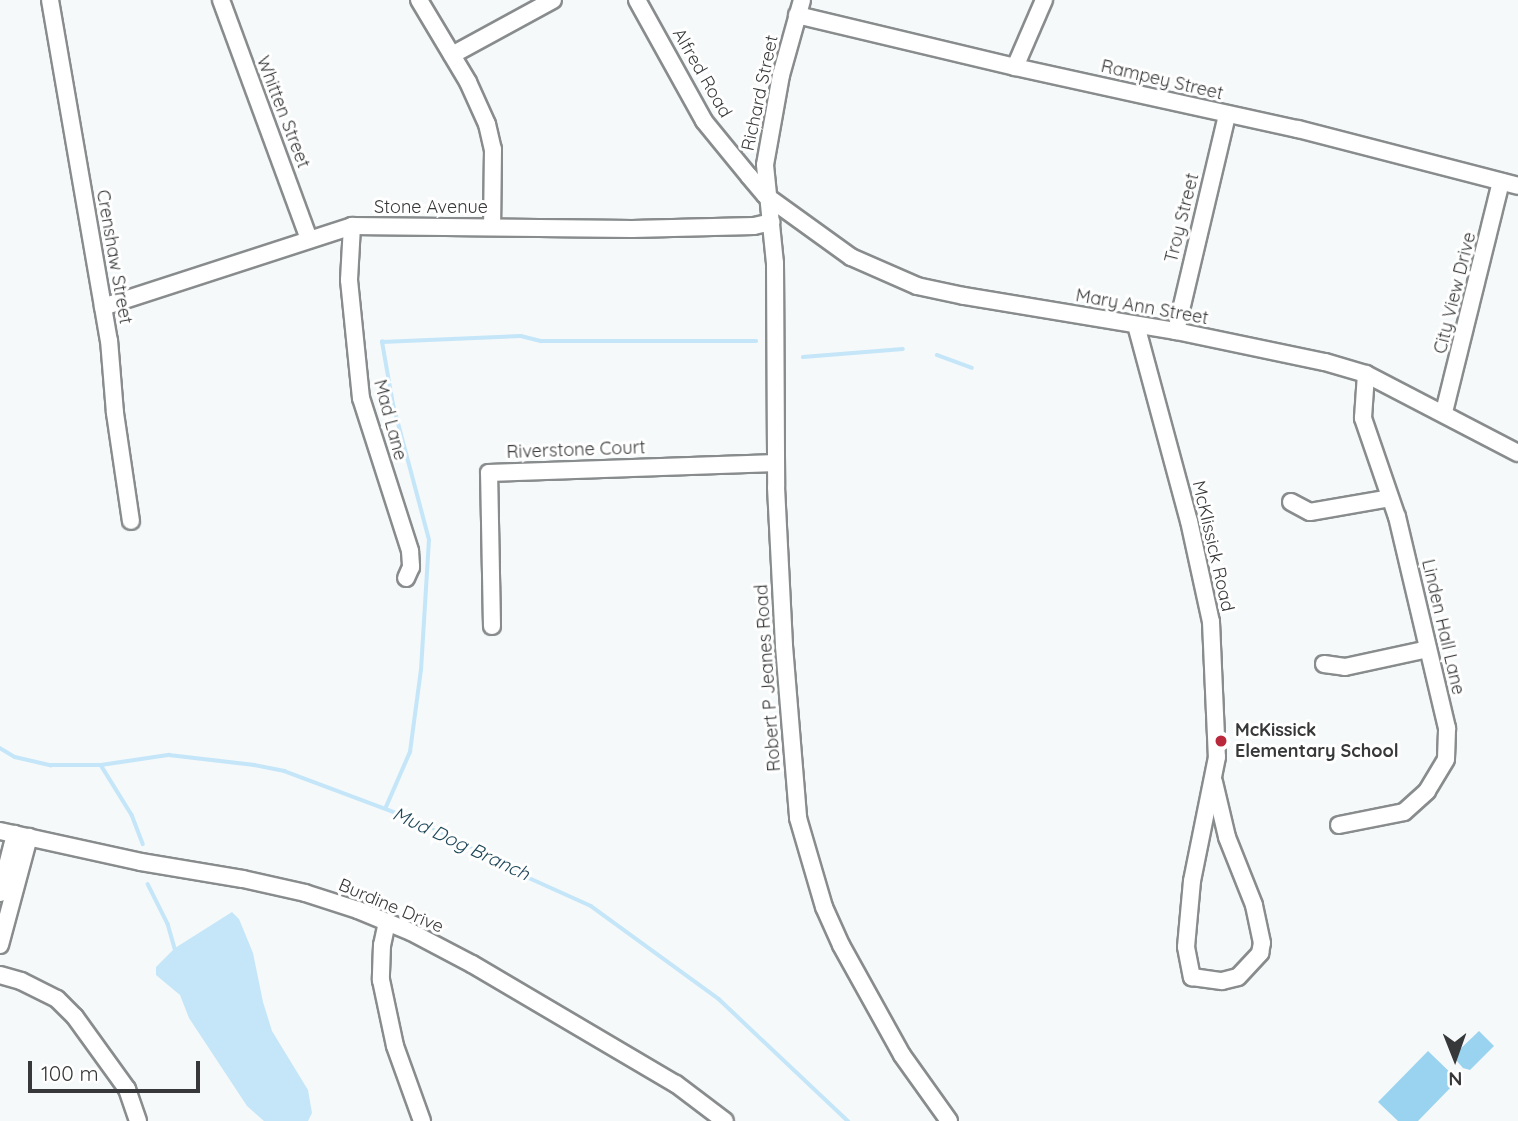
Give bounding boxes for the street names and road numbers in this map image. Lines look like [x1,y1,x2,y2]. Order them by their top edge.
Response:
street label: Alfred Road [668,25,736,121]
street label: Richard Street [737,33,783,153]
street label: Whitten Street [252,53,314,171]
street label: Rampey Street [1099,55,1225,105]
street label: Troy Street [1160,171,1204,265]
street label: Crenshaw Street [92,188,136,326]
street label: Stone Avenue [374,196,488,218]
street label: City View Drive [1429,230,1481,356]
street label: Mary Ann Street [1074,285,1210,329]
street label: Mad Lane [369,377,411,463]
street label: Riverstone Court [506,437,646,463]
street label: McKlissick Road [1187,478,1239,614]
street label: Linden Hall Lane [1417,557,1469,697]
street label: Robert P Jeanes Road [751,584,785,772]
street label: Burdine Drive [335,874,447,938]

